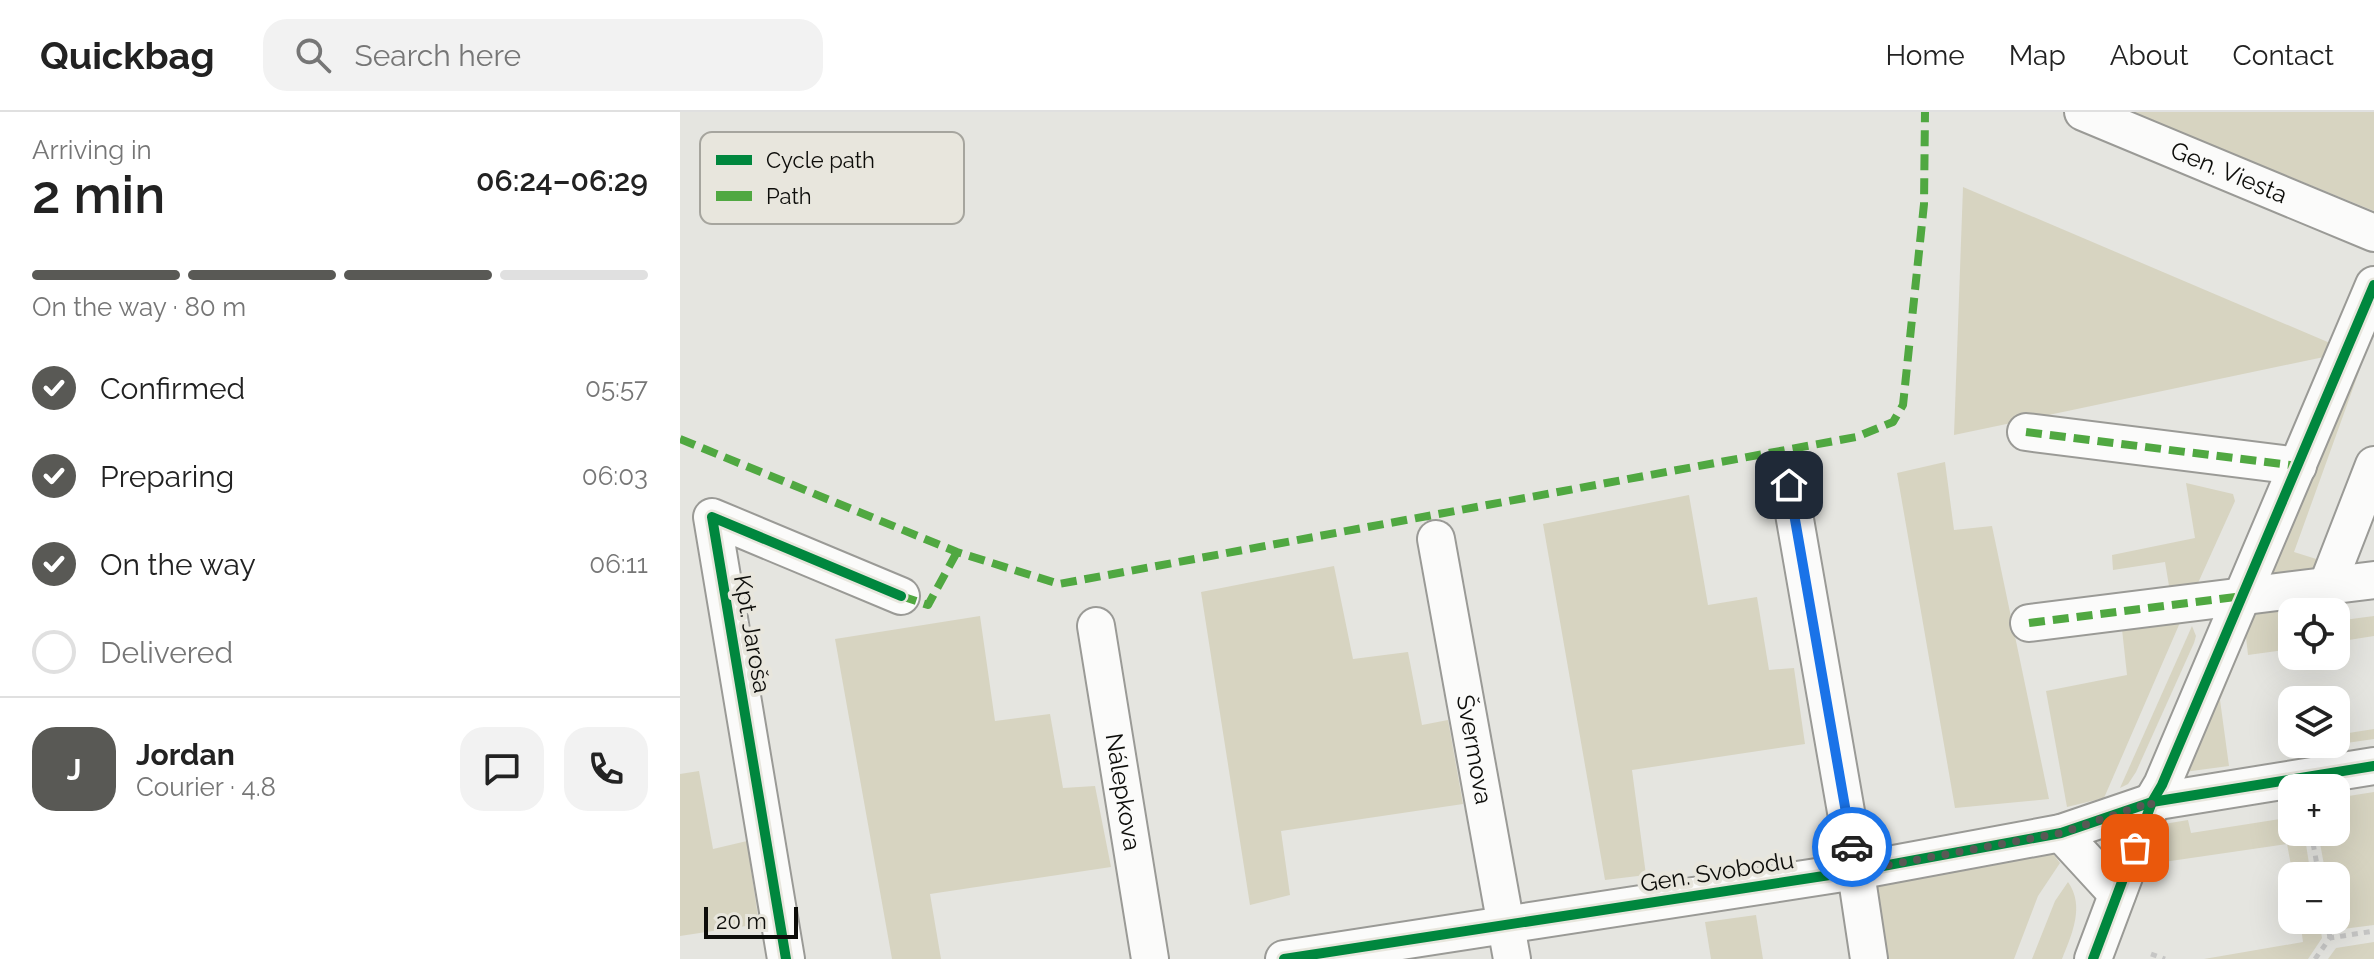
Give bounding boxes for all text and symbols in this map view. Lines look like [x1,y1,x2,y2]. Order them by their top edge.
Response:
search box [263,19,823,91]
text: Quickbag [40,33,215,78]
icon: search [291,33,335,77]
text: Search here [355,38,521,73]
text: Home [1885,39,1965,72]
text: Map [2009,39,2066,72]
text: About [2110,39,2189,72]
text: Contact [2233,39,2334,72]
legend [700,132,964,224]
text: Arriving in [32,135,152,165]
street label: Gen. Viesta [2166,135,2292,209]
text: Cycle path [766,147,875,173]
text: 06:24–06:29 [476,163,648,198]
text: 2 min [32,164,165,225]
text: Path [766,183,812,209]
text: On the way · 80 m [32,292,246,322]
icon: check [32,366,76,410]
text: Confirmed [100,371,245,406]
text: 05:57 [585,373,648,403]
pin [1755,451,1823,519]
icon: check [32,454,76,498]
text: Preparing [100,459,234,494]
text: 06:03 [582,461,648,491]
icon: home [1767,463,1811,507]
icon: check [32,542,76,586]
text: On the way [100,547,256,582]
text: 06:11 [589,549,648,579]
street label: Kpt. Jaroša [728,573,777,695]
map controls [2278,598,2350,934]
button: locate [2278,598,2350,670]
text: Delivered [100,635,233,670]
button: layers [2278,686,2350,758]
street label: Švermova [1450,692,1499,806]
button: chat [460,727,544,811]
button: phone [564,727,648,811]
street label: Nálepkova [1100,731,1147,853]
text: Jordan [136,737,235,772]
text: J [67,752,81,787]
text: Courier · 4.8 [136,772,276,802]
button: + [2278,774,2350,846]
courier [1812,807,1892,887]
pin [2101,814,2169,882]
icon: car [1830,825,1874,869]
icon: bag [2113,826,2157,870]
street label: Gen. Svobodu [1638,845,1796,898]
button: − [2278,862,2350,934]
scale bar [704,903,798,939]
text: 20 m [716,908,767,934]

